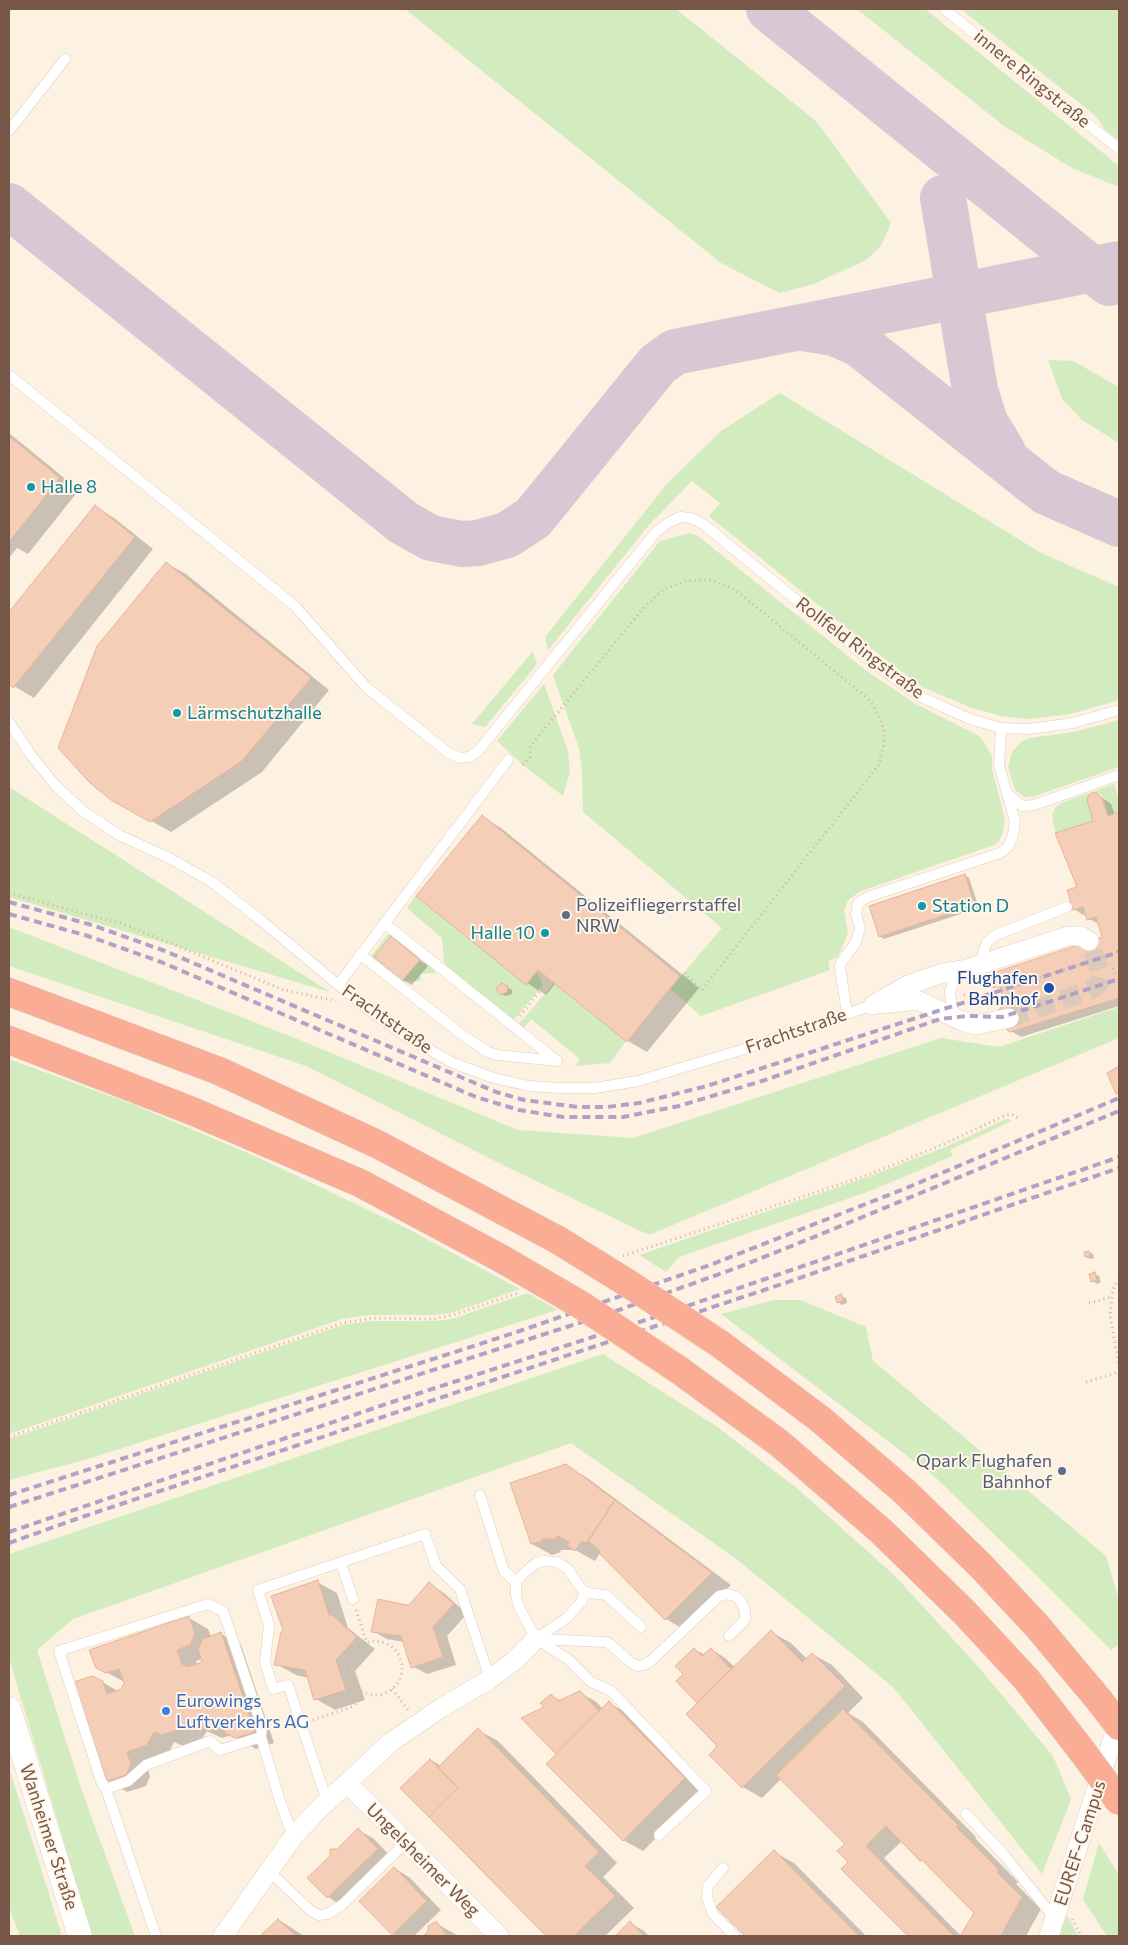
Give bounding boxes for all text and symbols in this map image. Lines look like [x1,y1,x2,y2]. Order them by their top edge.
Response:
street label: innere Ringstraße [969,25,1095,133]
place label: Halle 8 [41,476,97,498]
marker: Halle 8 [25,481,37,493]
street label: Rollfeld Ringstraße [792,593,928,703]
place label: Lärmschutzhalle [187,702,322,724]
marker: Lärmschutzhalle [171,707,183,719]
place label: Polizeifliegerrstaffel NRW [576,894,741,936]
place label: Station D [932,895,1009,917]
marker: Station D [916,900,928,912]
marker: Polizeifliegerrstaffel NRW [560,909,572,921]
place label: Halle 10 [471,922,535,944]
marker: Halle 10 [539,927,551,939]
place label: Flughafen Bahnhof [957,967,1038,1010]
street label: Frachtstraße [338,980,436,1058]
marker: Flughafen Bahnhof [1042,981,1056,995]
street label: Frachtstraße [743,1004,849,1058]
place label: Qpark Flughafen Bahnhof [916,1450,1052,1492]
marker: Qpark Flughafen Bahnhof [1056,1465,1068,1477]
place label: Eurowings Luftverkehrs AG [176,1690,309,1732]
marker: Eurowings Luftverkehrs AG [160,1705,172,1717]
street label: Wanheimer Straße [15,1761,83,1913]
street label: EUREF-Campus [1050,1778,1110,1908]
street label: Ungelsheimer Weg [362,1799,484,1921]

